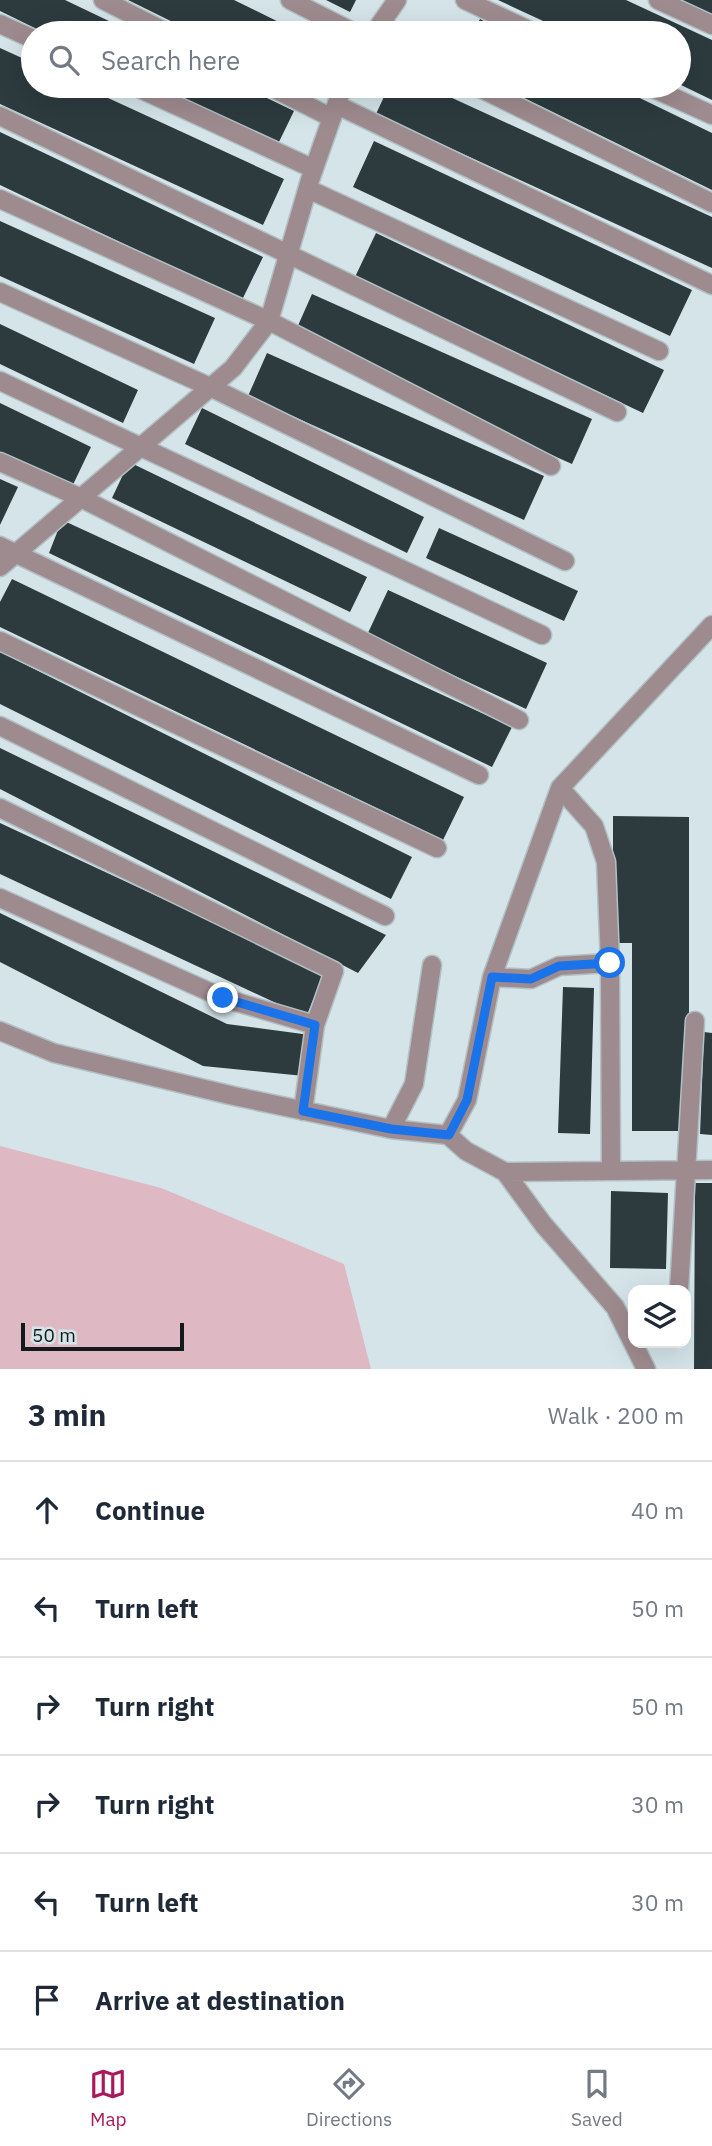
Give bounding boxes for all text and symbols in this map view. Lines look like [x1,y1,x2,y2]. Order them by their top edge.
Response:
search box [21,21,691,98]
icon: search [45,41,83,79]
text: Search here [101,43,240,77]
route start [594,947,625,978]
route end [207,982,238,1013]
map controls [628,1285,691,1348]
button: layers [628,1285,691,1348]
scale bar [21,1320,184,1352]
text: 50 m [32,1323,76,1347]
text: 3 min [28,1395,106,1434]
text: Walk · 200 m [548,1400,684,1430]
icon: ahead [28,1491,66,1529]
text: Continue [95,1493,205,1527]
text: 40 m [631,1495,684,1525]
icon: left [28,1589,66,1627]
text: Turn left [95,1591,198,1625]
text: 50 m [631,1593,684,1623]
icon: right [28,1687,66,1725]
text: Turn right [95,1689,214,1723]
text: 50 m [631,1691,684,1721]
icon: right [28,1785,66,1823]
text: Turn right [95,1787,214,1821]
text: 30 m [631,1789,684,1819]
icon: left [28,1883,66,1921]
text: Turn left [95,1885,198,1919]
text: 30 m [631,1887,684,1917]
icon: arrive [28,1981,66,2019]
text: Arrive at destination [95,1983,345,2017]
tab: Map [89,2065,127,2131]
tab: Directions [306,2065,392,2131]
tab: Saved [571,2065,623,2131]

